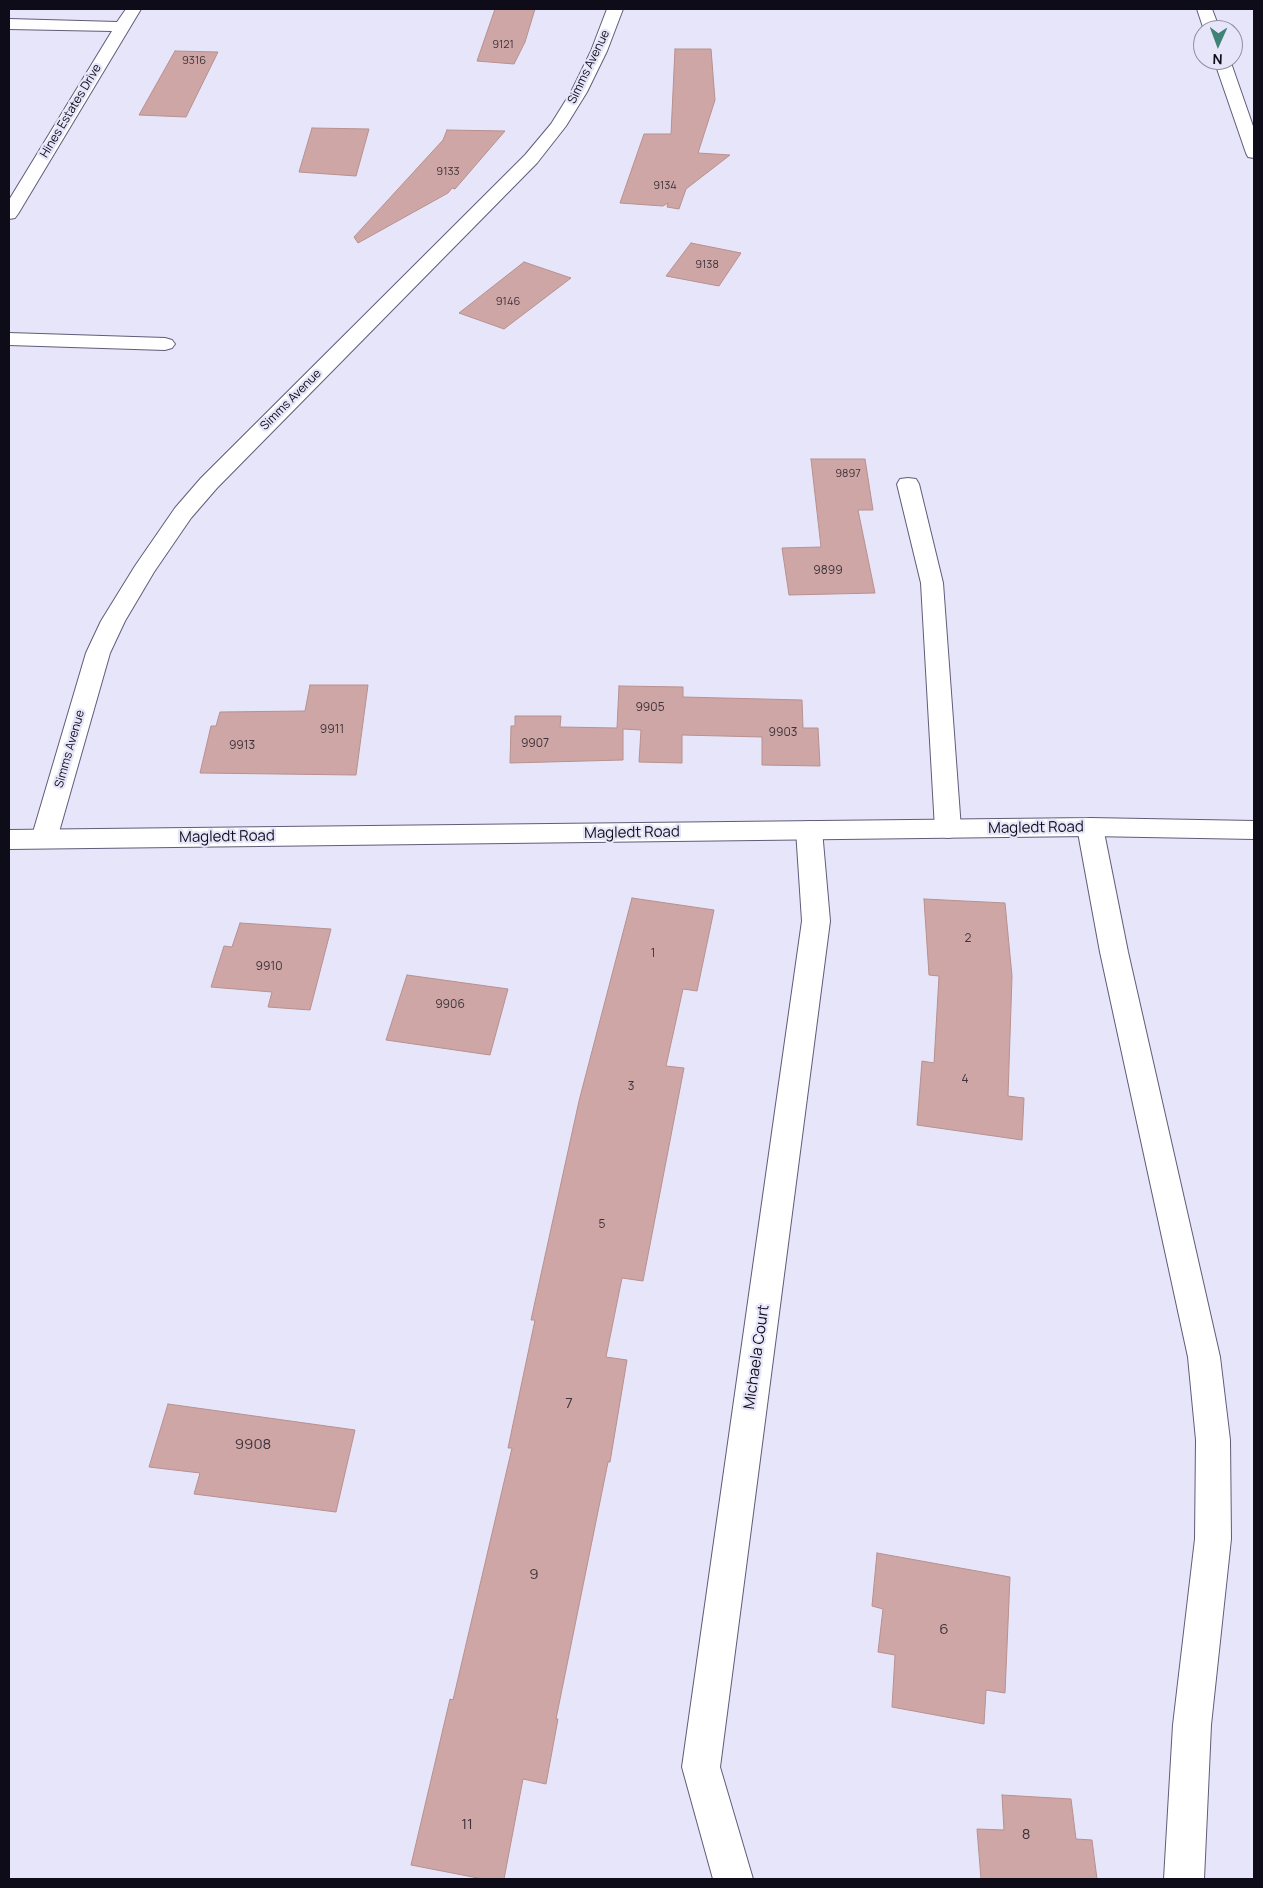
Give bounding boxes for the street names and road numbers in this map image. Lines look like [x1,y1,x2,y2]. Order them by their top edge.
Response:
street label: Simms Avenue [565,28,613,106]
street label: Hines Estates Drive [37,62,105,160]
street label: Simms Avenue [258,367,324,433]
street label: Simms Avenue [52,708,88,790]
street label: Magledt Road [988,818,1084,838]
street label: Magledt Road [584,823,680,843]
street label: Magledt Road [179,827,275,847]
street label: Michaela Court [741,1304,773,1410]

